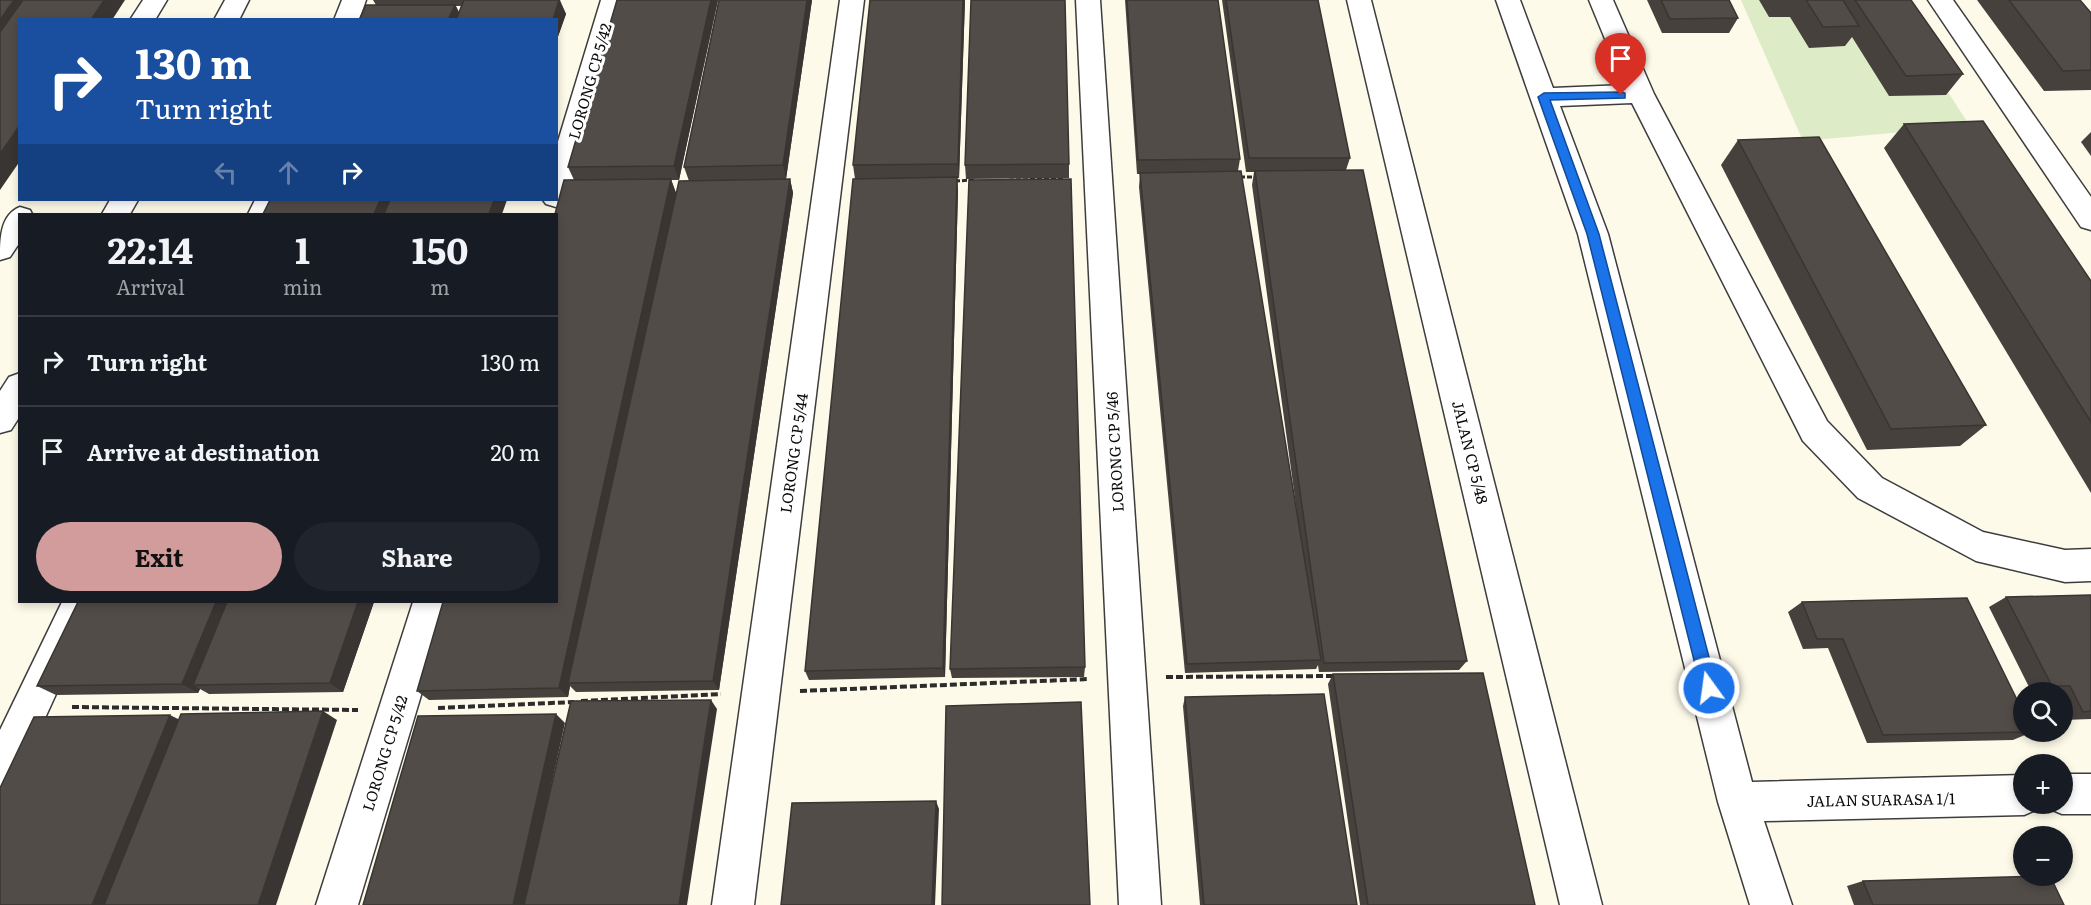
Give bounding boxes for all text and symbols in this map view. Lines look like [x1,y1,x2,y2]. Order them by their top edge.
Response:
street label: LORONG CP 5/42 [561,20,617,142]
text: 130 m [135,30,252,92]
pin [1595,33,1646,95]
icon: right [36,42,114,120]
icon: arrive [1604,42,1637,75]
text: Turn right [135,87,272,127]
icon: left [209,156,242,189]
icon: ahead [272,156,305,189]
icon: right [335,156,368,189]
text: 22:14 [108,222,193,275]
text: 1 [295,222,310,275]
text: 150 [412,222,468,275]
text: Arrival [116,271,185,301]
text: min [283,271,322,301]
text: m [430,271,450,301]
icon: right [36,345,69,378]
text: Turn right [87,345,207,378]
text: 130 m [481,345,540,378]
street label: LORONG CP 5/46 [1099,391,1129,513]
street label: LORONG CP 5/44 [773,392,813,514]
street label: JALAN CP 5/48 [1447,398,1495,506]
icon: arrive [36,435,69,468]
text: Arrive at destination [87,435,320,468]
text: 20 m [490,435,540,468]
button: Exit [36,522,282,591]
button: Share [294,522,540,591]
position arrow [1677,656,1741,720]
map controls [2013,682,2073,886]
button: search [2013,682,2073,742]
street label: LORONG CP 5/42 [355,692,413,814]
button: + [2013,754,2073,814]
street label: JALAN SUARASA 1/1 [1806,786,1956,812]
button: − [2013,826,2073,886]

